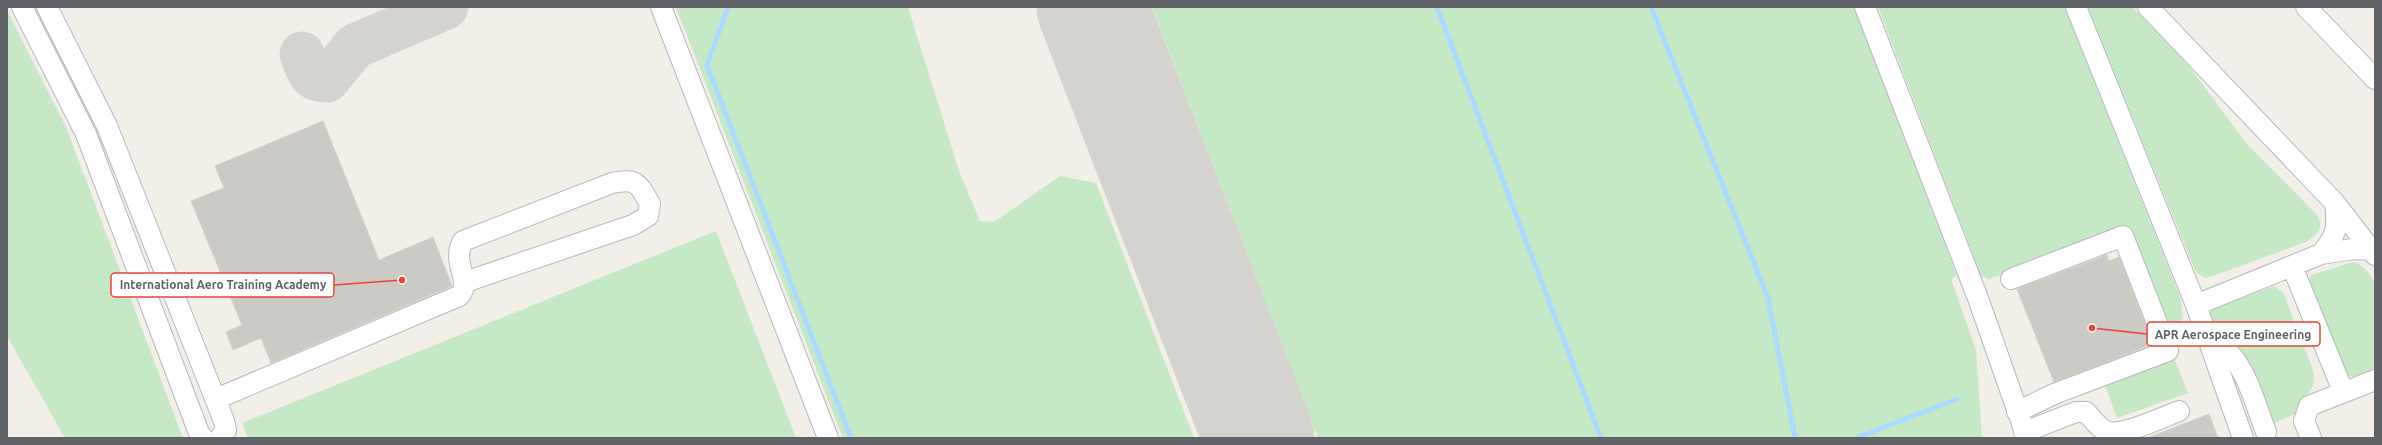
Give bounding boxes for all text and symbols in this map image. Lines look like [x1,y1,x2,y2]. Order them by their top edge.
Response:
callout: International Aero Training Academy [111,273,334,297]
text: International Aero Training Academy [120,278,327,291]
callout: APR Aerospace Engineering [2147,322,2320,346]
text: APR Aerospace Engineering [2155,328,2311,341]

